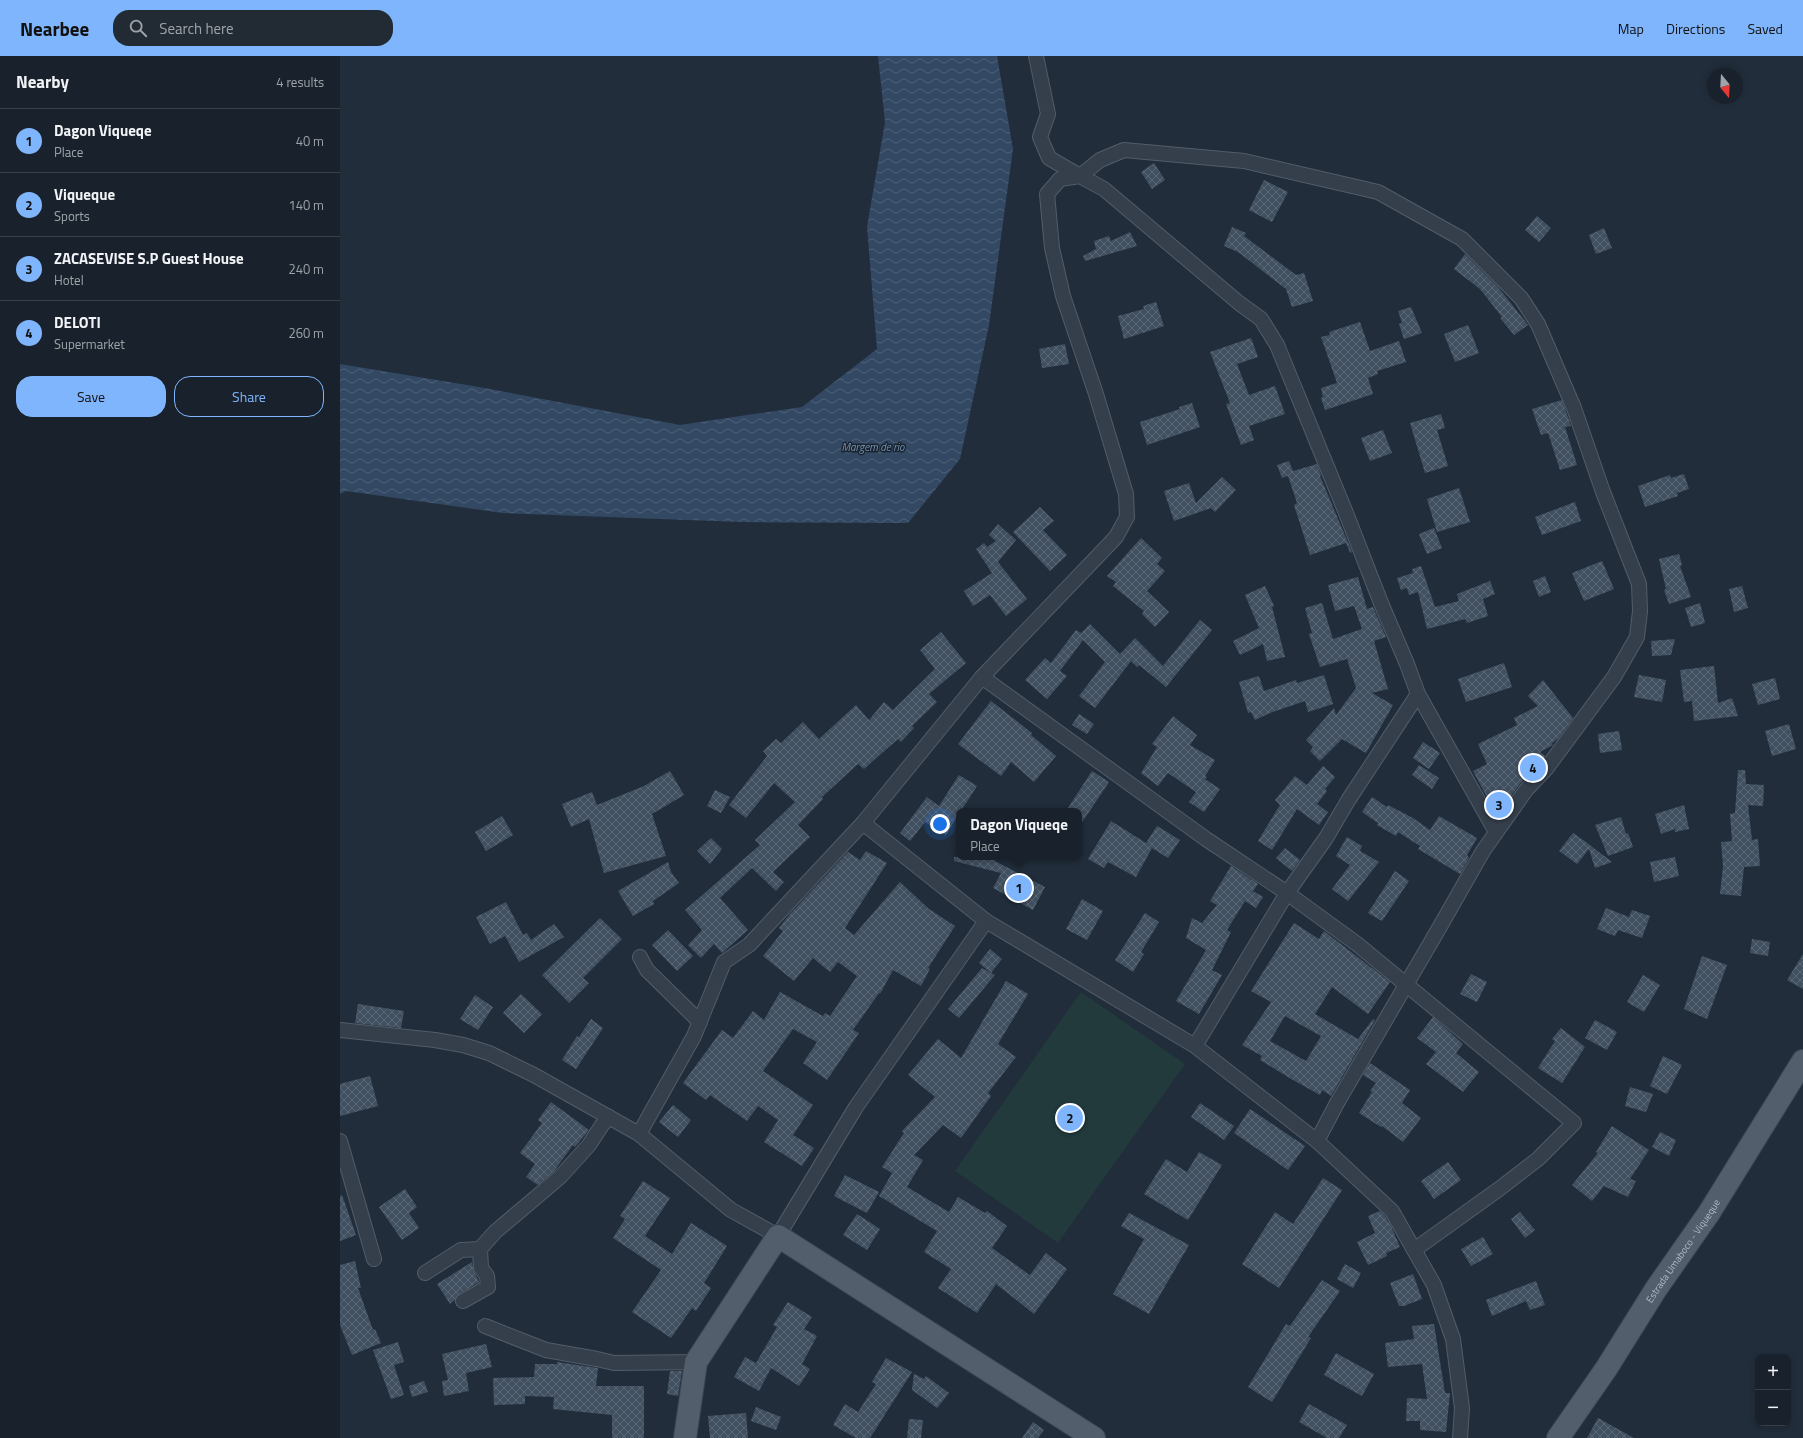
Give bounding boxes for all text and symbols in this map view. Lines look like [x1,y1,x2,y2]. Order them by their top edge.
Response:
search box [113,10,393,46]
text: Nearbee [20,14,89,43]
icon: search [127,17,149,39]
text: Search here [159,17,234,40]
text: Map [1618,18,1644,39]
text: Directions [1666,18,1725,39]
text: Saved [1747,18,1783,39]
north arrow [1707,68,1743,104]
text: Nearby [16,69,69,95]
text: 4 results [276,72,324,92]
text: Dagon Viqueqe [54,119,152,142]
text: 1 [25,131,33,151]
text: 40 m [296,131,324,151]
text: Place [54,142,83,162]
text: Viqueque [54,183,115,206]
text: 2 [25,195,33,215]
text: 140 m [288,195,324,215]
text: Sports [54,206,90,226]
text: ZACASEVISE S.P Guest House [54,247,244,270]
text: 3 [25,259,33,279]
text: 240 m [288,259,324,279]
text: Hotel [54,270,84,290]
text: DELOTI [54,311,101,334]
text: 4 [25,323,33,343]
text: 260 m [288,323,324,343]
text: Supermarket [54,334,125,354]
button: Save [16,376,166,417]
button: Share [174,376,324,417]
water label: Margem de rio [842,439,905,455]
pin: 4 [1520,753,1546,783]
pin: 3 [1486,790,1512,820]
popup [956,808,1082,860]
text: Dagon Viqueqe [970,813,1068,836]
your location [930,814,950,834]
text: Place [970,836,1000,856]
pin: 1 [1006,873,1032,903]
pin: 2 [1057,1103,1083,1133]
street label: Estrada Umaboco - Viqueque [1642,1196,1723,1306]
map controls [1755,1354,1791,1426]
button: + [1755,1354,1791,1390]
button: − [1755,1390,1791,1426]

